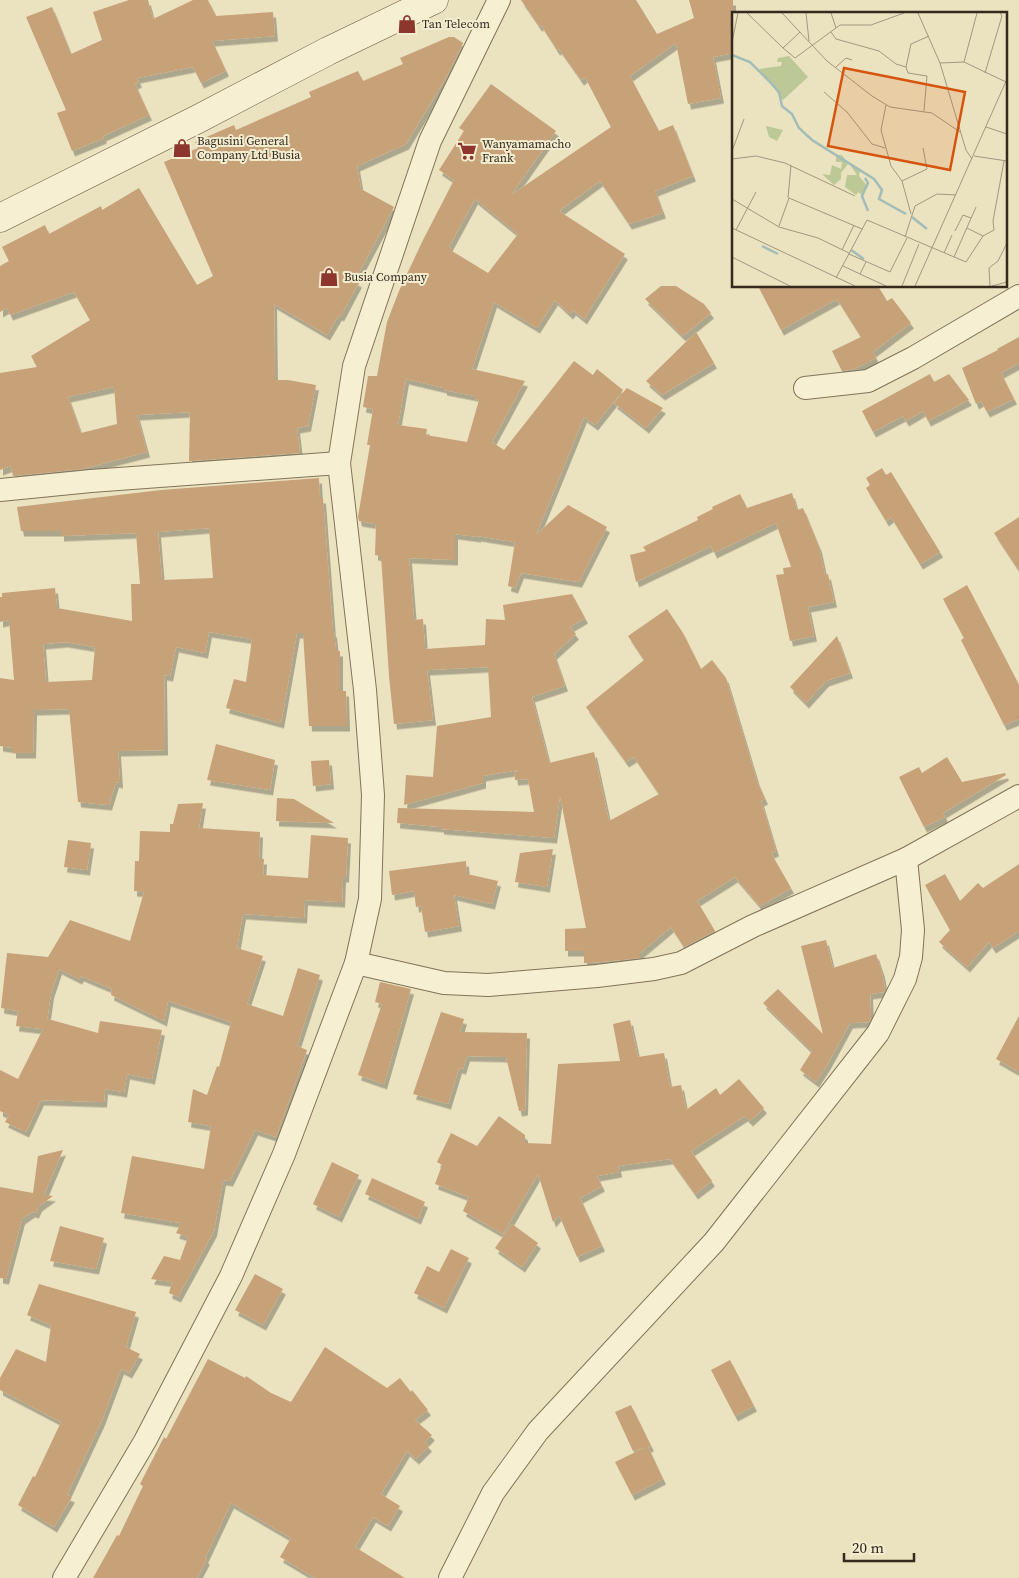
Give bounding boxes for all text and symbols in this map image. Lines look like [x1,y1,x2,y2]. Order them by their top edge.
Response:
inset map [732,12,1006,288]
shop icon: Tan Telecom [396,13,418,35]
place label: Tan Telecom [422,16,490,32]
place label: Bagusini General Company Ltd Busia [197,133,301,163]
place label: Wanyamamacho Frank [482,136,571,166]
shop icon: Bagusini General Company Ltd Busia [171,137,193,159]
supermarket icon: Wanyamamacho Frank [456,140,478,162]
shop icon: Busia Company [318,266,340,288]
place label: Busia Company [344,269,428,285]
scale bar [844,1530,914,1562]
text: 20 m [852,1537,884,1558]

